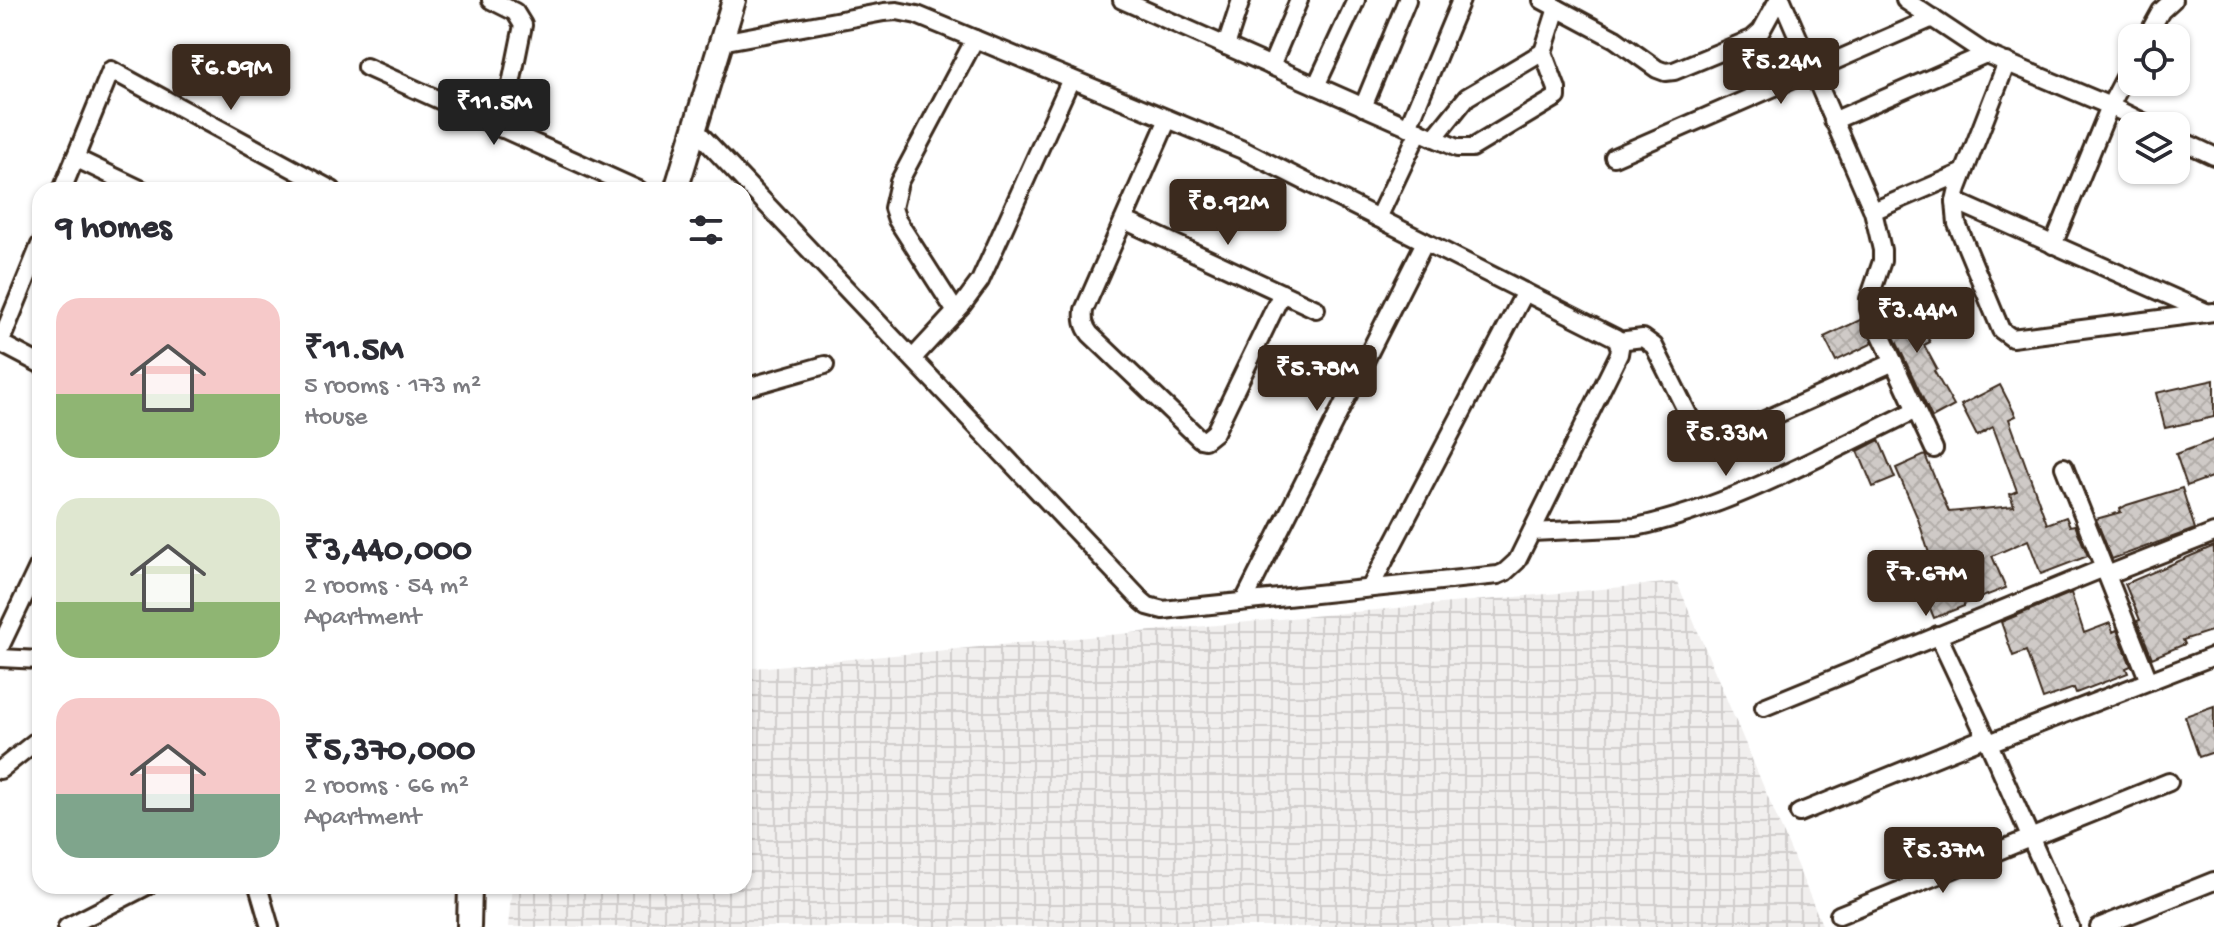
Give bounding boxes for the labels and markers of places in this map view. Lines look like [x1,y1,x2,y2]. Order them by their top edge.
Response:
pin: ₹5.24M [1716,38,1846,106]
pin: ₹6.89M [166,44,296,112]
pin: ₹11.5M [429,79,559,147]
pin: ₹8.92M [1163,179,1293,247]
pin: ₹3.44M [1852,287,1982,355]
pin: ₹5.78M [1252,345,1382,413]
pin: ₹5.33M [1661,410,1791,478]
pin: ₹7.67M [1861,550,1991,618]
pin: ₹5.37M [1878,827,2008,895]

